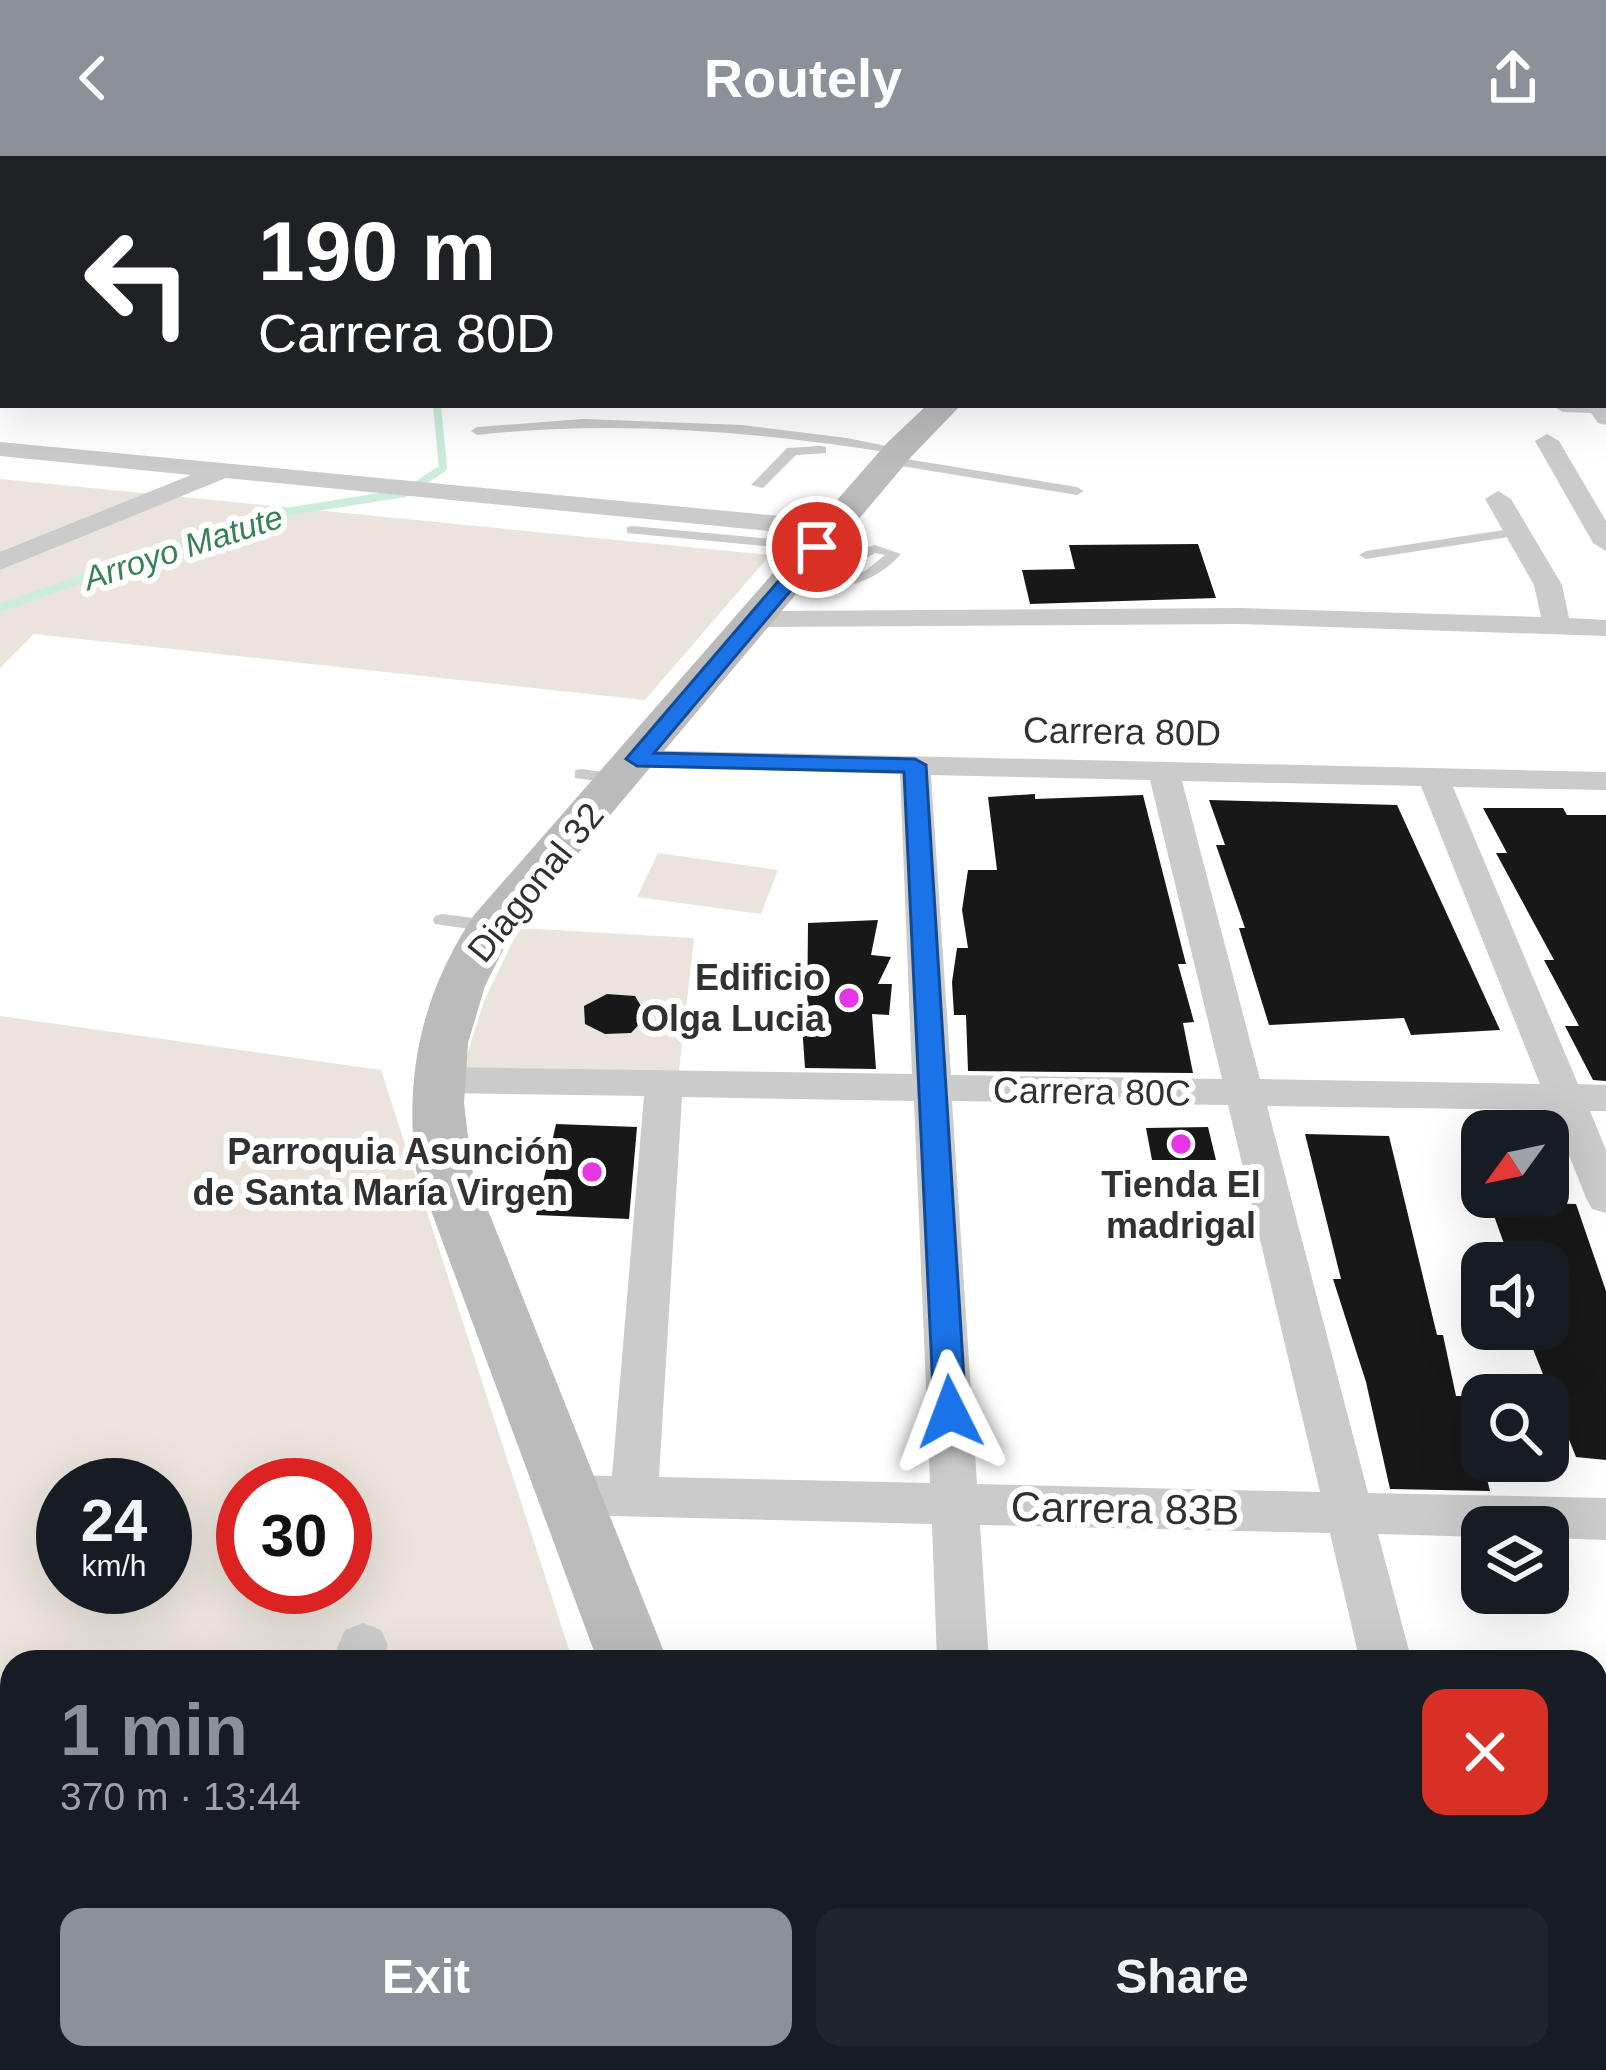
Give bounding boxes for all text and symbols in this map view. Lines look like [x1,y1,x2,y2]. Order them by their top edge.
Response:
icon: back [60,45,126,111]
icon: share [1480,45,1546,111]
text: Routely [704,48,902,108]
icon: left [60,204,216,360]
text: 190 m [258,204,496,298]
text: Carrera 80D [258,303,555,363]
pin [766,496,868,598]
water label: Arroyo Matute [77,498,287,598]
icon: arrive [784,514,850,580]
street label: Carrera 80D [1023,709,1221,754]
street label: Diagonal 32 [459,795,612,970]
place label: Edificio Olga Lucia [641,957,826,1039]
marker: Edificio Olga Lucia [836,985,862,1011]
street label: Carrera 80C [993,1069,1191,1114]
north arrow [1461,1110,1569,1218]
map controls [1461,1110,1569,1614]
place label: Parroquia Asunción de Santa María Virgen [193,1131,568,1213]
marker: Tienda El madrigal [1168,1131,1194,1157]
marker: Parroquia Asunción de Santa María Virgen [579,1159,605,1185]
place label: Tienda El madrigal [1101,1164,1261,1246]
button: sound [1461,1242,1569,1350]
position arrow [887,1349,1013,1475]
button: search [1461,1374,1569,1482]
speed limit sign: 30 [216,1458,372,1614]
street label: Carrera 83B [1010,1483,1240,1534]
text: 24 [81,1487,147,1554]
button: layers [1461,1506,1569,1614]
text: km/h [81,1549,147,1582]
button: close [1422,1689,1548,1815]
text: 1 min [60,1690,248,1770]
text: 370 m · 13:44 [60,1775,301,1818]
button: Exit [60,1908,792,2046]
button: Share [816,1908,1548,2046]

